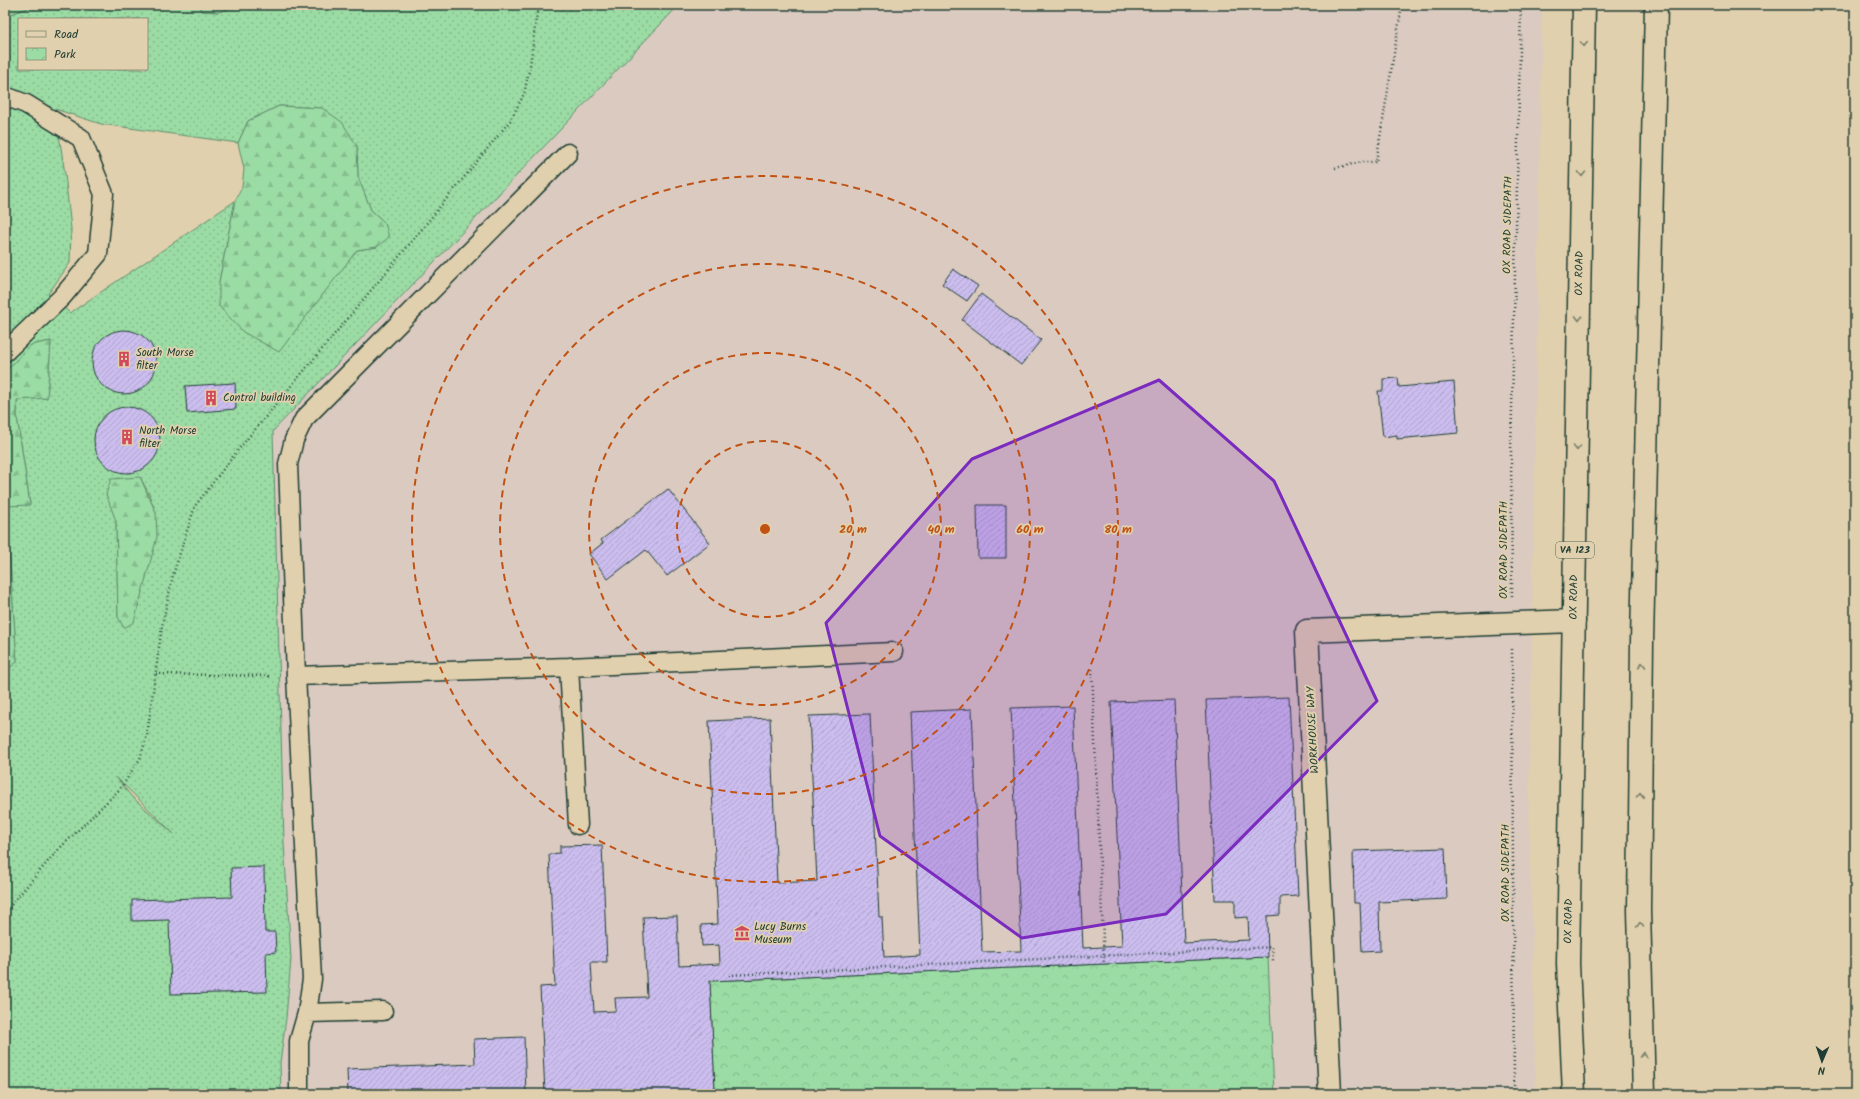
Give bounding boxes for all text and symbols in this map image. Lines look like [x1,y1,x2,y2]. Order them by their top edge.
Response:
legend [18,18,148,70]
text: Road [54,25,79,44]
one-way arrow [1579,41,1588,47]
text: Park [54,45,76,64]
one-way arrow [1577,171,1586,177]
street label: OX ROAD SIDEPATH [1498,176,1518,274]
street label: OX ROAD [1570,251,1589,296]
one-way arrow [1575,315,1583,321]
place label: South Morse filter [136,344,194,375]
building icon: South Morse filter [115,350,133,368]
building icon: Control building [202,389,220,407]
place label: Control building [223,389,296,407]
place label: North Morse filter [139,422,197,453]
building icon: North Morse filter [118,428,136,446]
one-way arrow [1573,445,1581,451]
street label: OX ROAD SIDEPATH [1495,501,1513,599]
text: 20 m [839,520,867,539]
text: 40 m [927,520,955,539]
text: 60 m [1016,520,1044,539]
text: 80 m [1104,520,1132,539]
centre of rings [758,522,772,536]
road number: VA 123 [1556,542,1594,558]
street label: OX ROAD [1565,575,1583,620]
one-way arrow [1638,662,1646,668]
street label: WORKHOUSE WAY [1302,685,1324,774]
one-way arrow [1636,792,1645,798]
street label: OX ROAD SIDEPATH [1497,824,1515,922]
street label: OX ROAD [1559,898,1578,944]
place label: Lucy Burns Museum [754,918,807,949]
one-way arrow [1635,922,1644,928]
museum icon: Lucy Burns Museum [733,924,751,942]
north arrow [1802,1041,1842,1081]
one-way arrow [1638,1052,1647,1058]
text: N [1818,1061,1825,1079]

